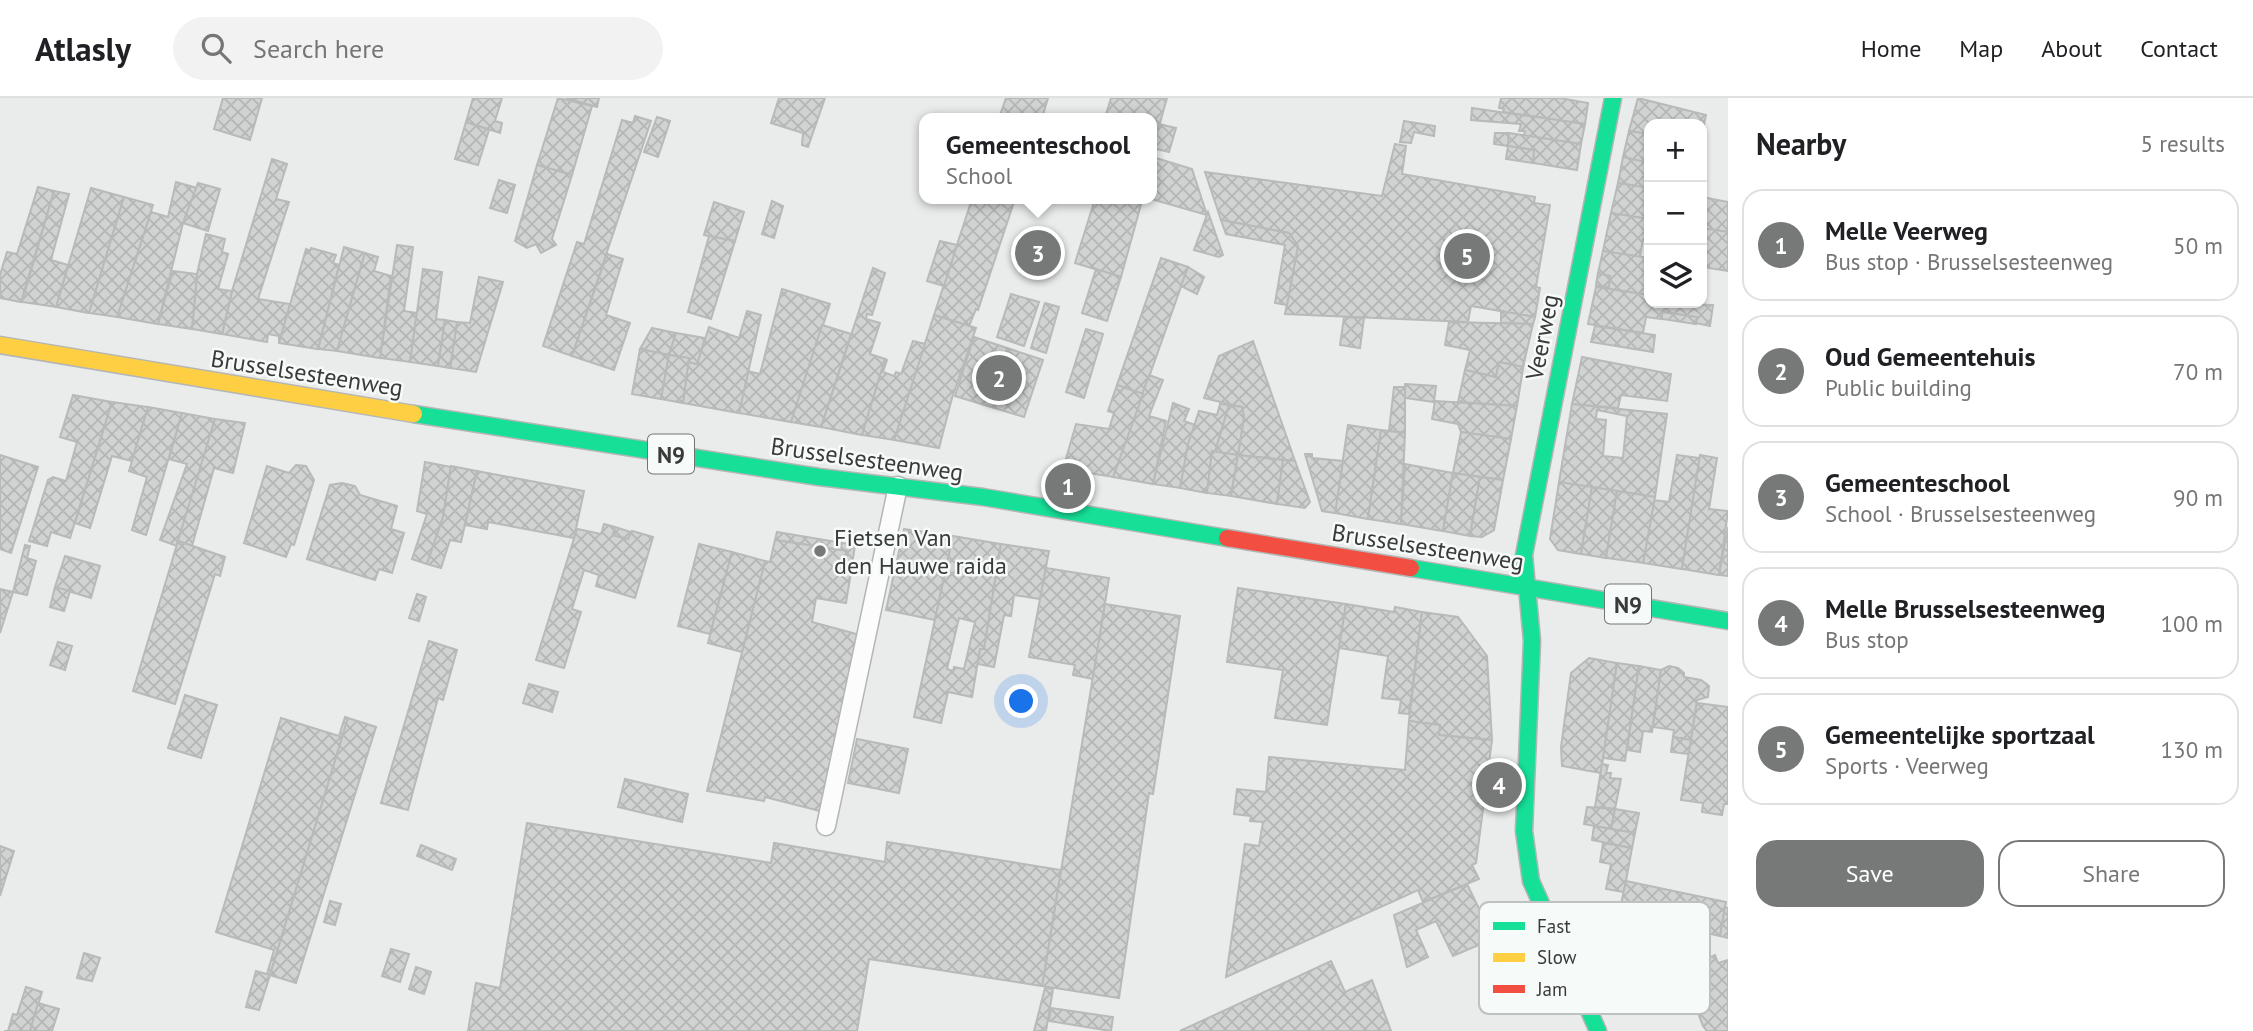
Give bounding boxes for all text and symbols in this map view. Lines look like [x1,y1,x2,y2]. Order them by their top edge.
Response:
search box [173,17,663,80]
text: Atlasly [35,27,131,70]
icon: search [197,29,235,67]
text: Search here [253,32,384,65]
text: Home [1861,33,1921,64]
text: Map [1959,33,2003,64]
text: About [2041,33,2102,64]
text: Contact [2140,33,2218,64]
popup [919,113,1157,204]
map controls [1644,119,1707,308]
button: + [1644,119,1707,182]
text: Nearby [1756,124,1846,163]
text: Gemeenteschool [946,128,1130,161]
text: 5 results [2141,129,2225,158]
text: School [946,161,1012,190]
button: − [1644,182,1707,245]
text: Melle Veerweg [1825,214,1988,247]
pin: 3 [1015,227,1061,279]
pin: 5 [1444,230,1490,282]
text: 1 [1774,231,1788,260]
text: 50 m [2173,231,2223,260]
button: layers [1644,245,1707,308]
text: Bus stop · Brusselsesteenweg [1825,247,2113,276]
street label: Veerweg [1518,291,1565,384]
text: Oud Gemeentehuis [1825,340,2035,373]
street label: Brusselsesteenweg [209,342,405,404]
pin: 2 [976,352,1022,404]
text: 2 [1774,357,1788,386]
text: 70 m [2173,357,2223,386]
text: Public building [1825,373,1972,402]
street label: Brusselsesteenweg [769,430,965,488]
road number: N9 [648,434,694,474]
pin: 1 [1045,460,1091,512]
text: Gemeenteschool [1825,466,2010,499]
text: 3 [1774,483,1788,512]
text: 90 m [2173,483,2223,512]
text: School · Brusselsesteenweg [1825,499,2096,528]
street label: Brusselsesteenweg [1330,516,1526,578]
place label: Fietsen Van den Hauwe raida [834,522,1007,581]
marker: Fietsen Van den Hauwe raida [812,543,828,559]
road number: N9 [1605,584,1651,624]
text: Melle Brusselsesteenweg [1825,592,2105,625]
text: 4 [1774,609,1788,638]
text: 100 m [2161,609,2223,638]
text: Bus stop [1825,625,1909,654]
your location [1004,684,1038,718]
text: Gemeentelijke sportzaal [1825,718,2095,751]
text: 5 [1774,735,1788,764]
text: 130 m [2161,735,2223,764]
text: Sports · Veerweg [1825,751,1989,780]
pin: 4 [1476,759,1522,811]
button: Save [1756,840,1984,907]
button: Share [1998,840,2225,907]
legend [1479,902,1710,1014]
text: Fast [1537,914,1571,938]
text: Slow [1537,945,1577,969]
text: Jam [1536,977,1567,1001]

